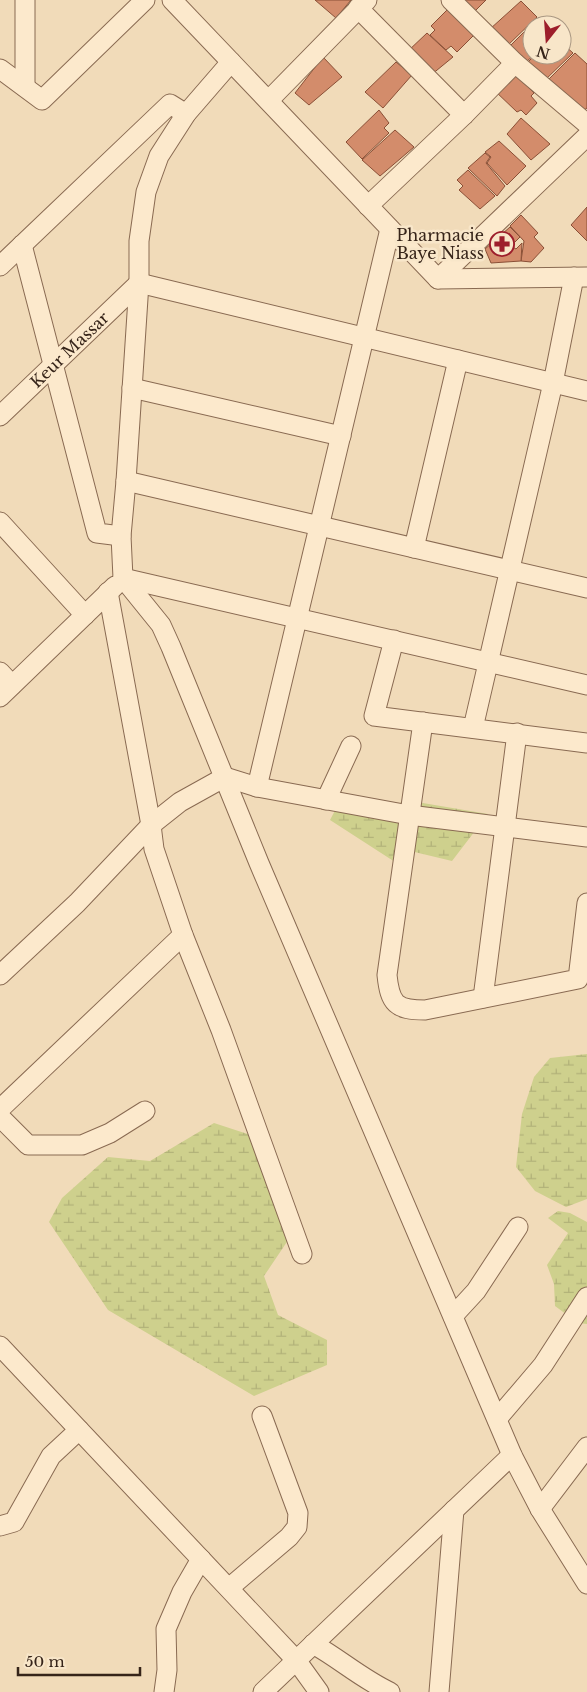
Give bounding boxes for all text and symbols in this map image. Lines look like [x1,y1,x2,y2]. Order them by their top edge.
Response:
north arrow [522,15,572,65]
text: N [534,42,552,63]
place label: Pharmacie Baye Niass [396,225,484,263]
pharmacy icon: Pharmacie Baye Niass [489,231,515,257]
street label: Keur Massar [26,307,113,392]
scale bar [18,1644,140,1676]
text: 50 m [25,1652,65,1671]

